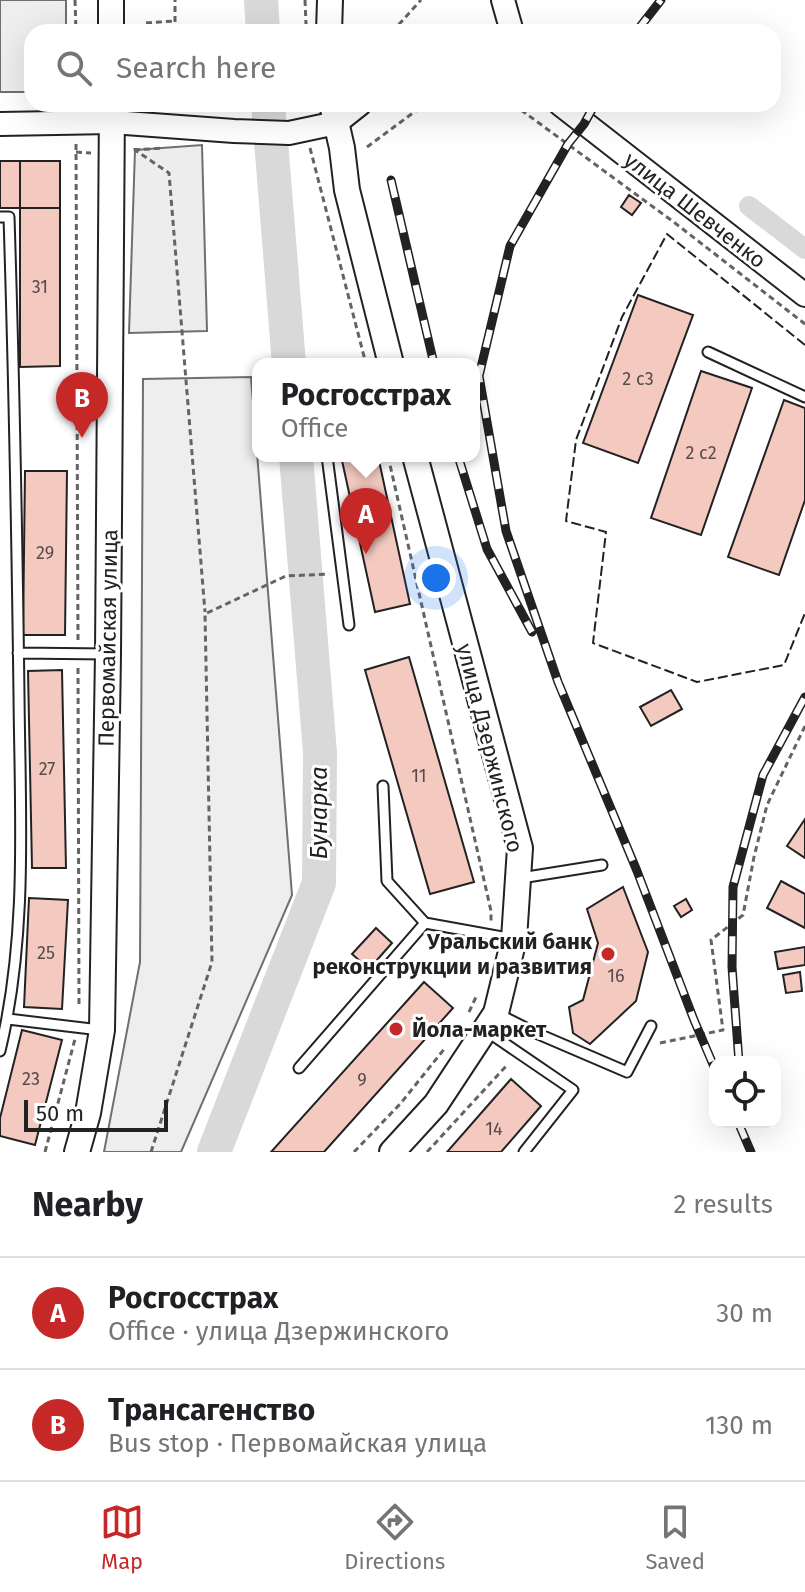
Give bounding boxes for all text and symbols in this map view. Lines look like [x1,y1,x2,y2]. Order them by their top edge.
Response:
search box [24,24,781,112]
icon: search [52,46,96,90]
text: Search here [116,50,276,86]
street label: улица Шевченко [619,146,771,274]
house number: 31 [32,276,48,298]
popup [252,358,480,462]
house number: 2 с3 [622,368,654,390]
pin: B [56,372,108,438]
text: Росгосстрах [281,377,451,413]
text: Office [281,413,349,444]
house number: 2 с2 [685,442,717,464]
pin: A [340,488,392,554]
street label: Первомайская улица [93,529,123,747]
house number: 29 [36,542,54,564]
your location [416,558,456,598]
street label: улица Дзержинского [451,641,529,855]
house number: 27 [39,758,55,780]
house number: 11 [411,765,427,787]
water label: Бунарка [305,766,333,860]
place label: Уральский банк реконструкции и развития [313,928,593,980]
house number: 25 [37,942,55,964]
marker: Уральский банк реконструкции и развития [599,945,617,963]
house number: 16 [607,965,625,987]
place label: Йола-маркет [412,1016,547,1043]
marker: Йола-маркет [387,1020,405,1038]
map controls [709,1056,781,1128]
button: locate [709,1056,781,1128]
house number: 23 [22,1068,40,1090]
house number: 9 [357,1069,367,1091]
scale bar [24,1096,168,1132]
text: 50 m [36,1100,84,1127]
house number: 14 [485,1118,503,1140]
text: Nearby [32,1184,143,1225]
text: 2 results [673,1189,773,1220]
text: Росгосстрах [108,1280,278,1316]
text: A [50,1298,66,1329]
text: 30 m [716,1298,773,1329]
text: Office · улица Дзержинского [108,1316,450,1347]
text: Трансагенство [108,1392,315,1428]
text: B [50,1410,66,1441]
text: 130 m [705,1410,773,1441]
text: Bus stop · Первомайская улица [108,1428,487,1459]
tab: Map [100,1500,144,1575]
tab: Directions [344,1500,445,1575]
tab: Saved [645,1500,705,1575]

